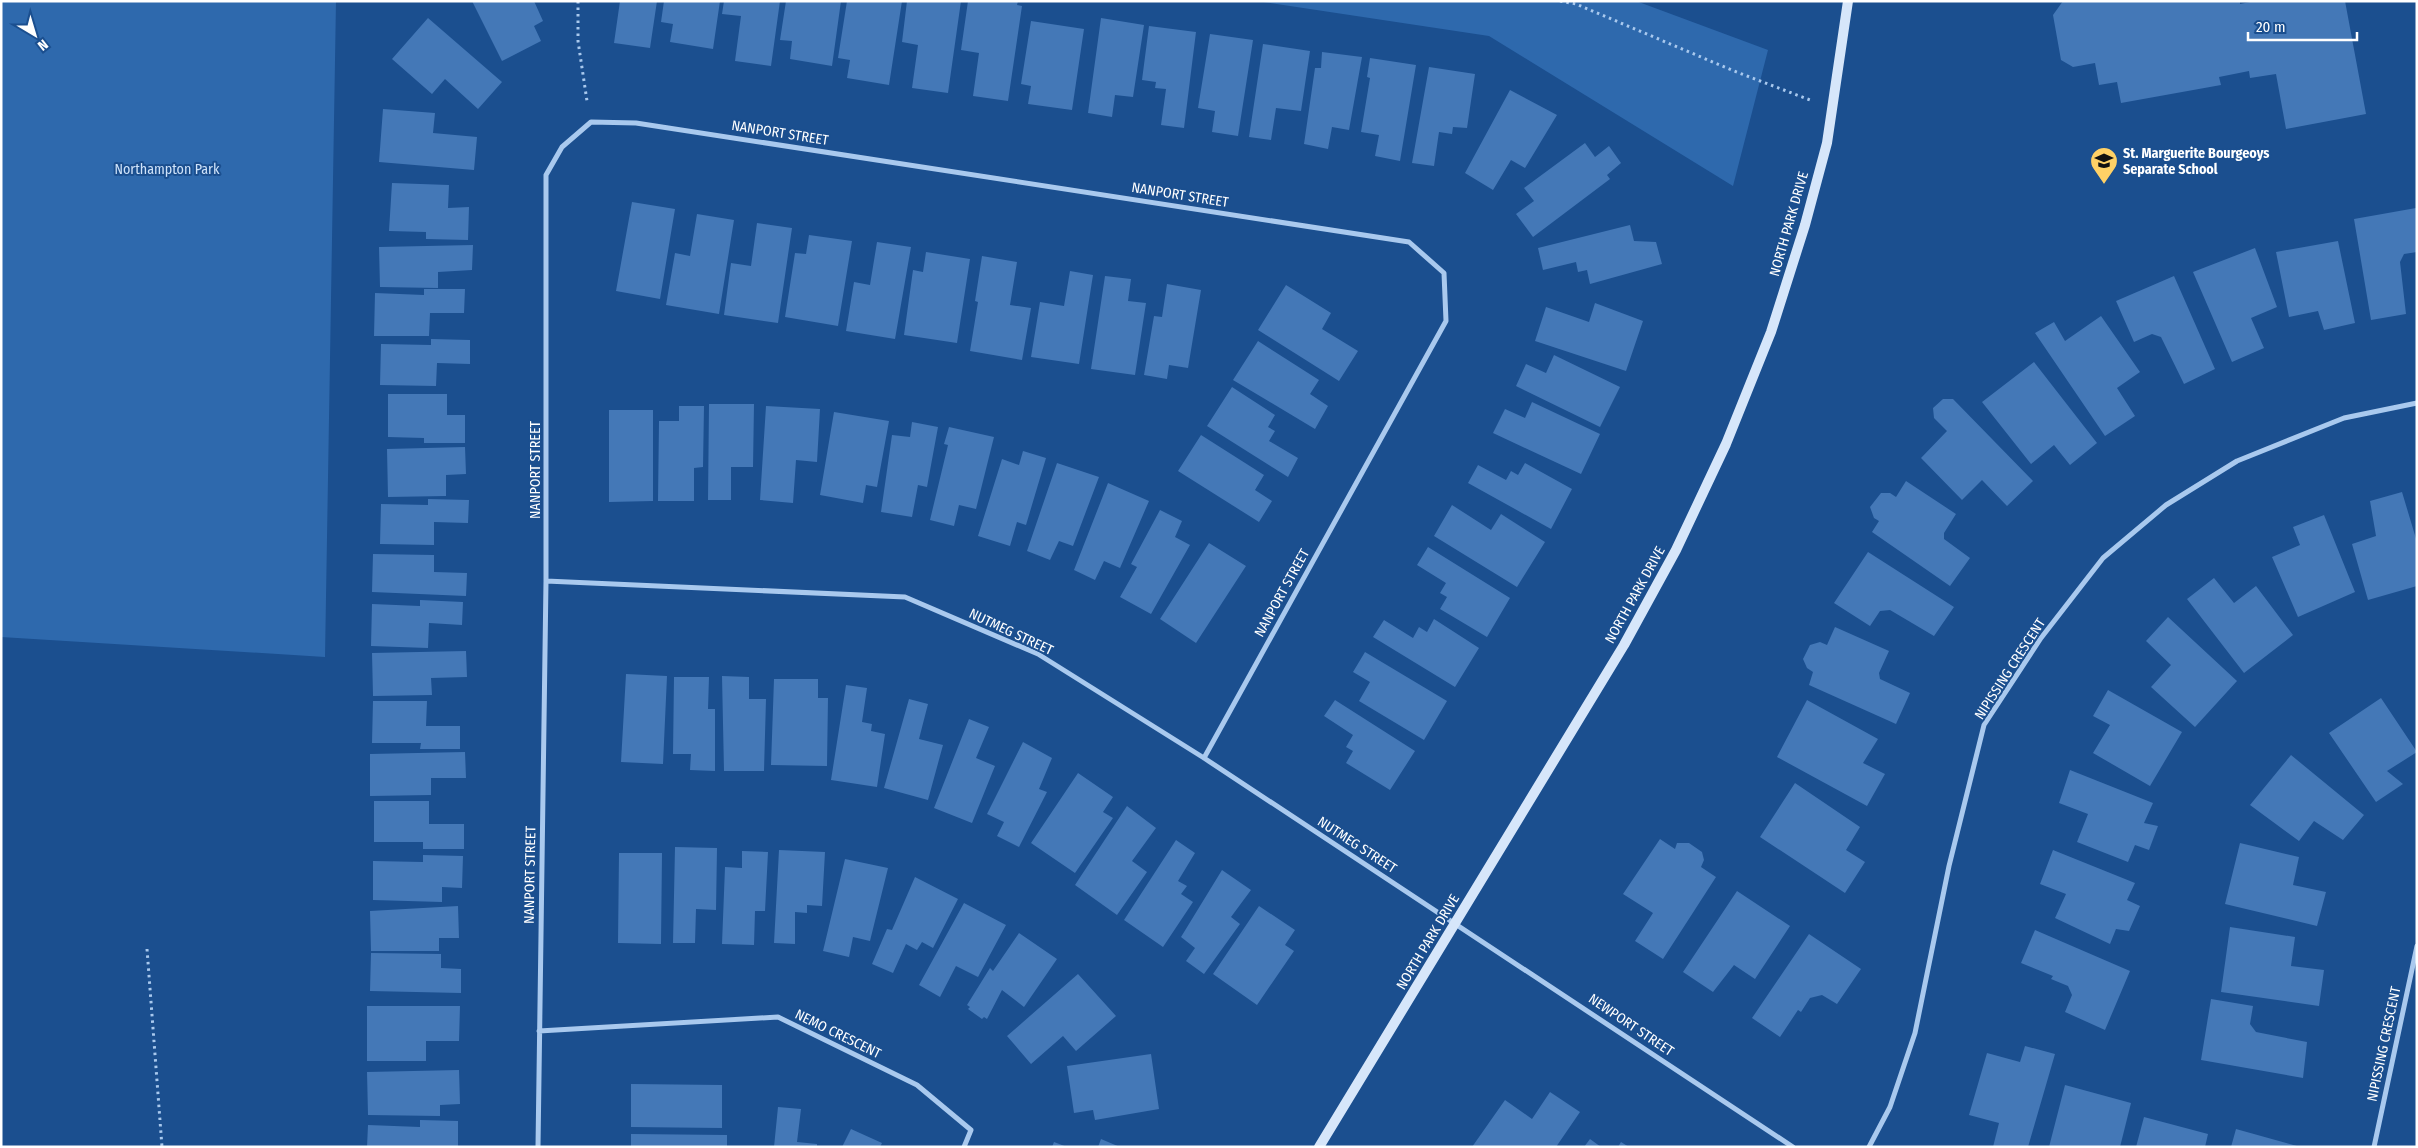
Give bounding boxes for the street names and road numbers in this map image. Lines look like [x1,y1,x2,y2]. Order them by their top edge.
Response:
street label: NANPORT STREET [730,117,830,149]
street label: NORTH PARK DRIVE [1766,169,1812,278]
street label: NANPORT STREET [1130,179,1230,211]
street label: NANPORT STREET [527,421,544,519]
street label: NORTH PARK DRIVE [1601,543,1669,646]
street label: NANPORT STREET [1251,546,1313,640]
street label: NUTMEG STREET [966,605,1056,659]
street label: NIPISSING CRESCENT [1971,615,2049,723]
street label: NUTMEG STREET [1314,813,1400,877]
street label: NANPORT STREET [521,825,539,924]
street label: NORTH PARK DRIVE [1393,891,1463,993]
street label: NIPISSING CRESCENT [2364,984,2405,1103]
street label: NEWPORT STREET [1585,990,1677,1060]
street label: NEMO CRESCENT [792,1006,884,1062]

